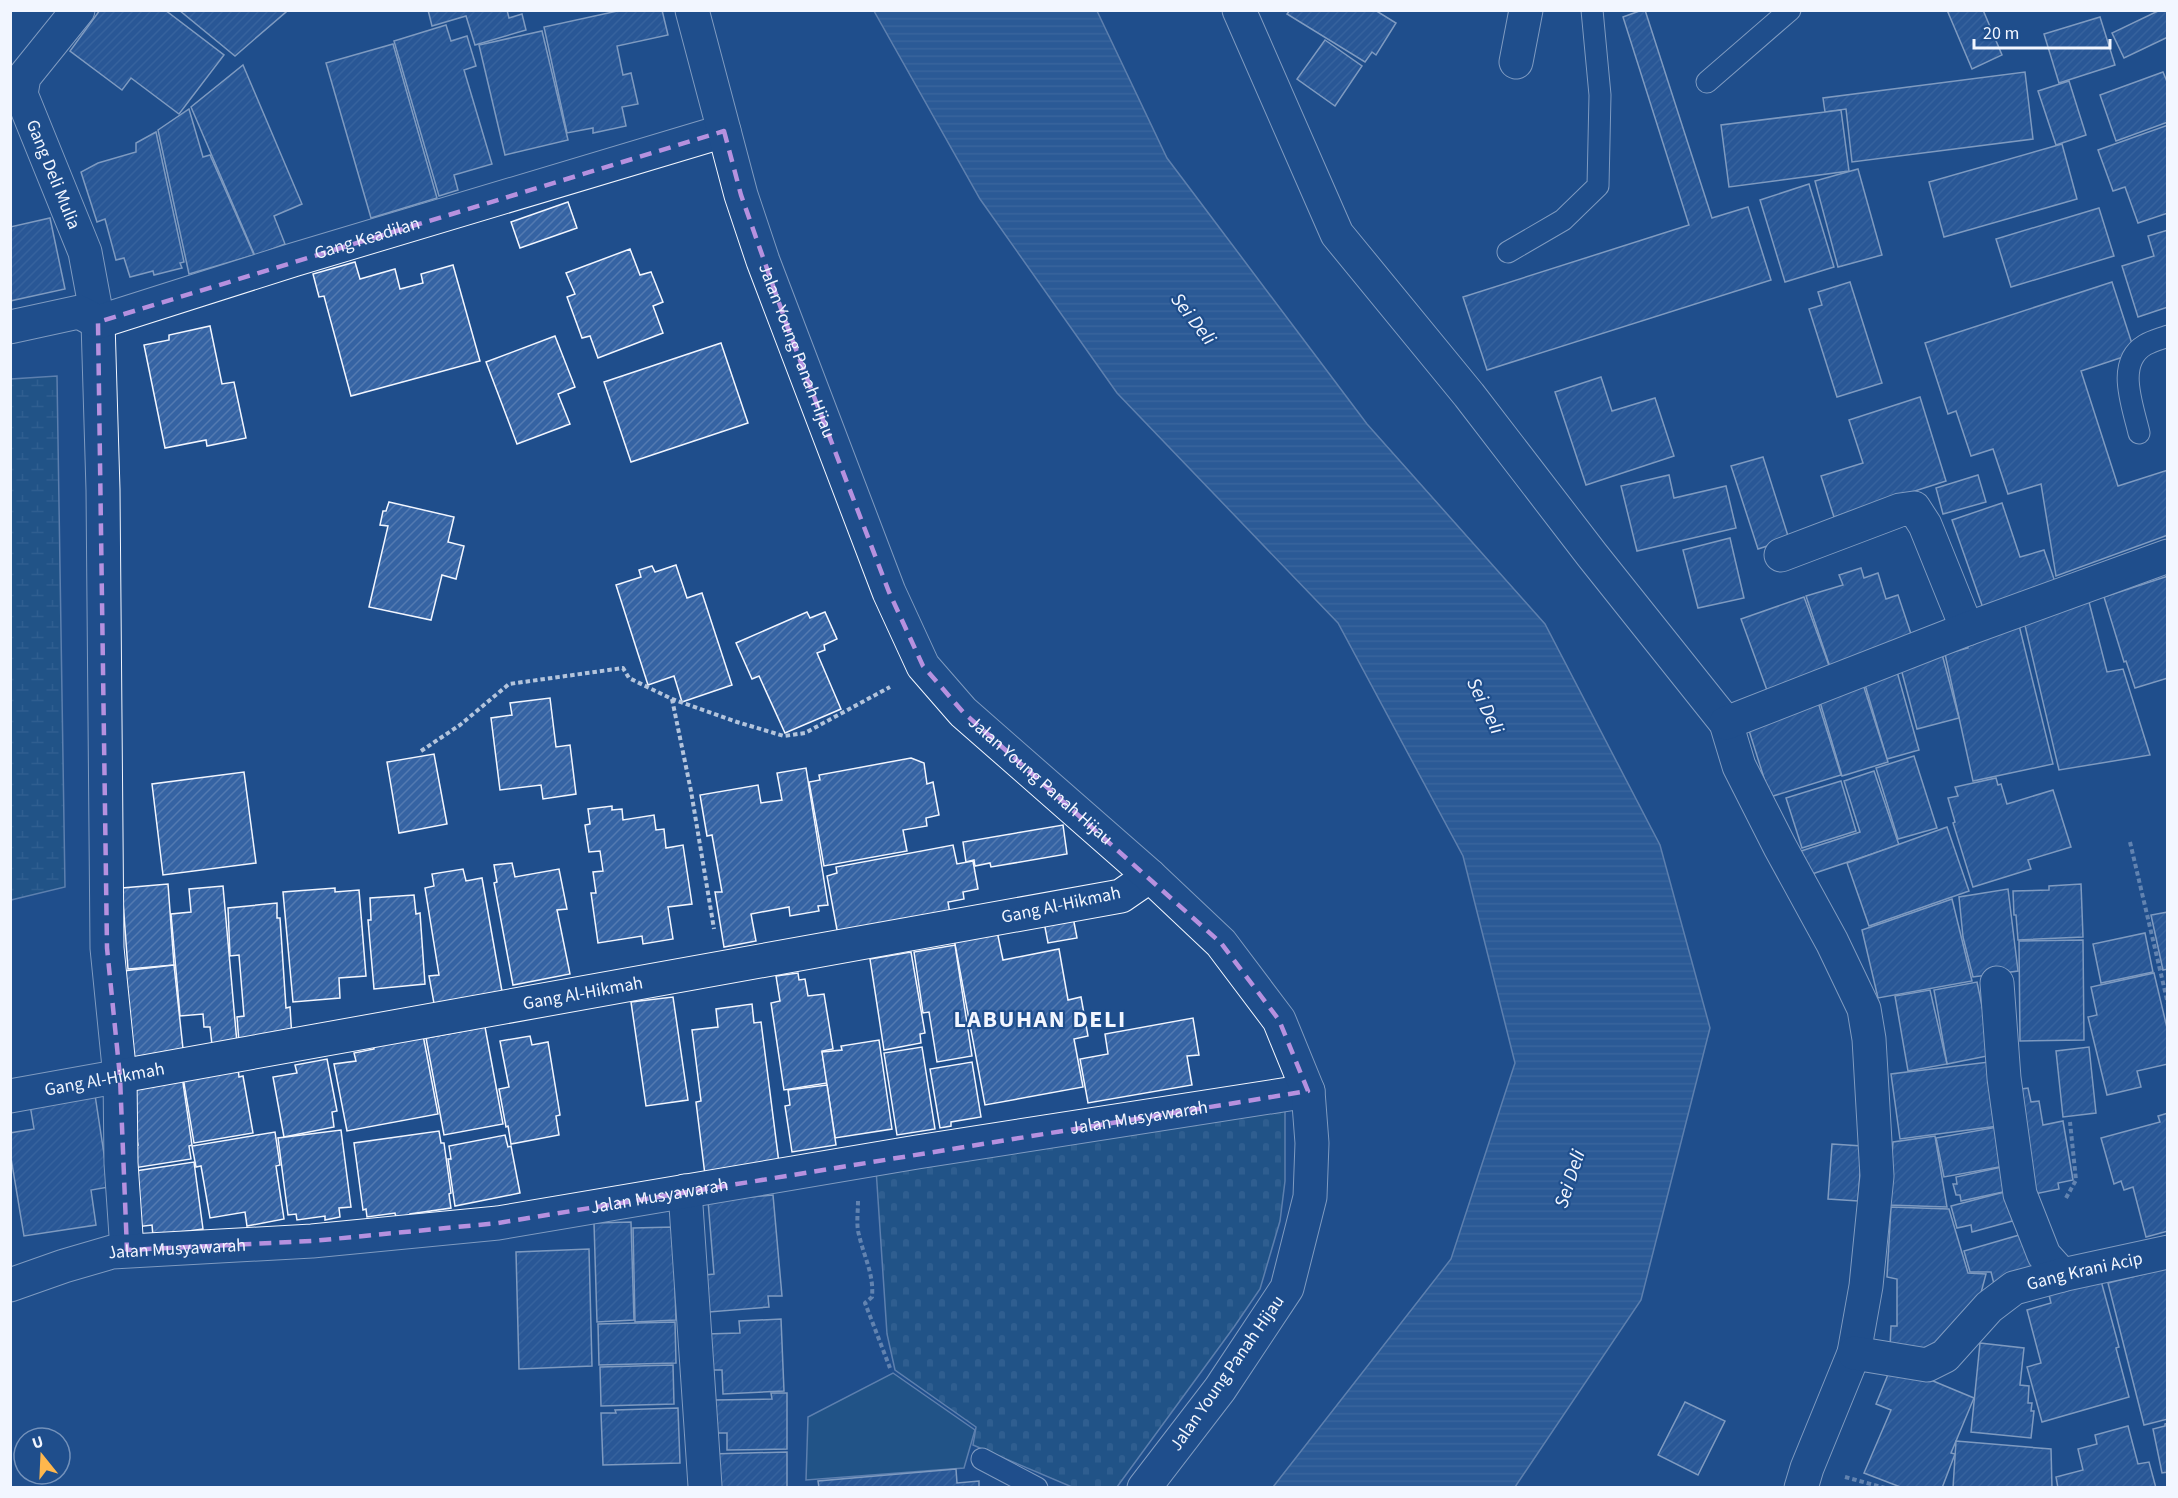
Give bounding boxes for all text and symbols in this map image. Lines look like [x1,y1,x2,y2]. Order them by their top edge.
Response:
scale bar [1974,12,2110,50]
text: 20 m [1983,21,2019,46]
street label: Gang Deli Mulia [20,116,87,233]
street label: Gang Keadilan [311,210,423,265]
street label: Jalan Young Panah Hijau [753,260,842,442]
water label: Sei Deli [1164,287,1223,351]
water label: Sei Deli [1459,673,1511,739]
street label: Jalan Young Panah Hijau [963,710,1119,851]
street label: Gang Al-Hikmah [999,880,1123,930]
street label: Gang Al-Hikmah [521,970,645,1016]
district label: LABUHAN DELI [953,1002,1127,1037]
street label: Gang Al-Hikmah [42,1056,167,1102]
street label: Jalan Musyawarah [1068,1094,1209,1140]
water label: Sei Deli [1547,1146,1593,1212]
street label: Jalan Musyawarah [589,1172,730,1220]
street label: Jalan Musyawarah [104,1232,247,1265]
street label: Gang Krani Acip [2024,1245,2145,1297]
street label: Jalan Young Panah Hijau [1164,1290,1290,1456]
north arrow [12,1426,72,1486]
text: U [29,1431,46,1455]

